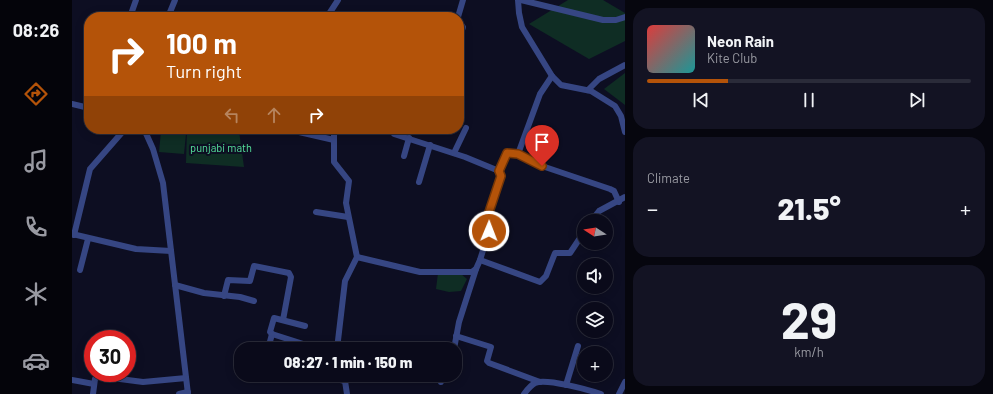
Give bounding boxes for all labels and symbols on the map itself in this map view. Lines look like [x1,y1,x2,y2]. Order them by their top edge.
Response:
pin [525,125,559,166]
park label: punjabi math [190,141,252,154]
position arrow [468,210,510,252]
north arrow [577,214,613,250]
speed limit sign: 30 [84,330,136,382]

